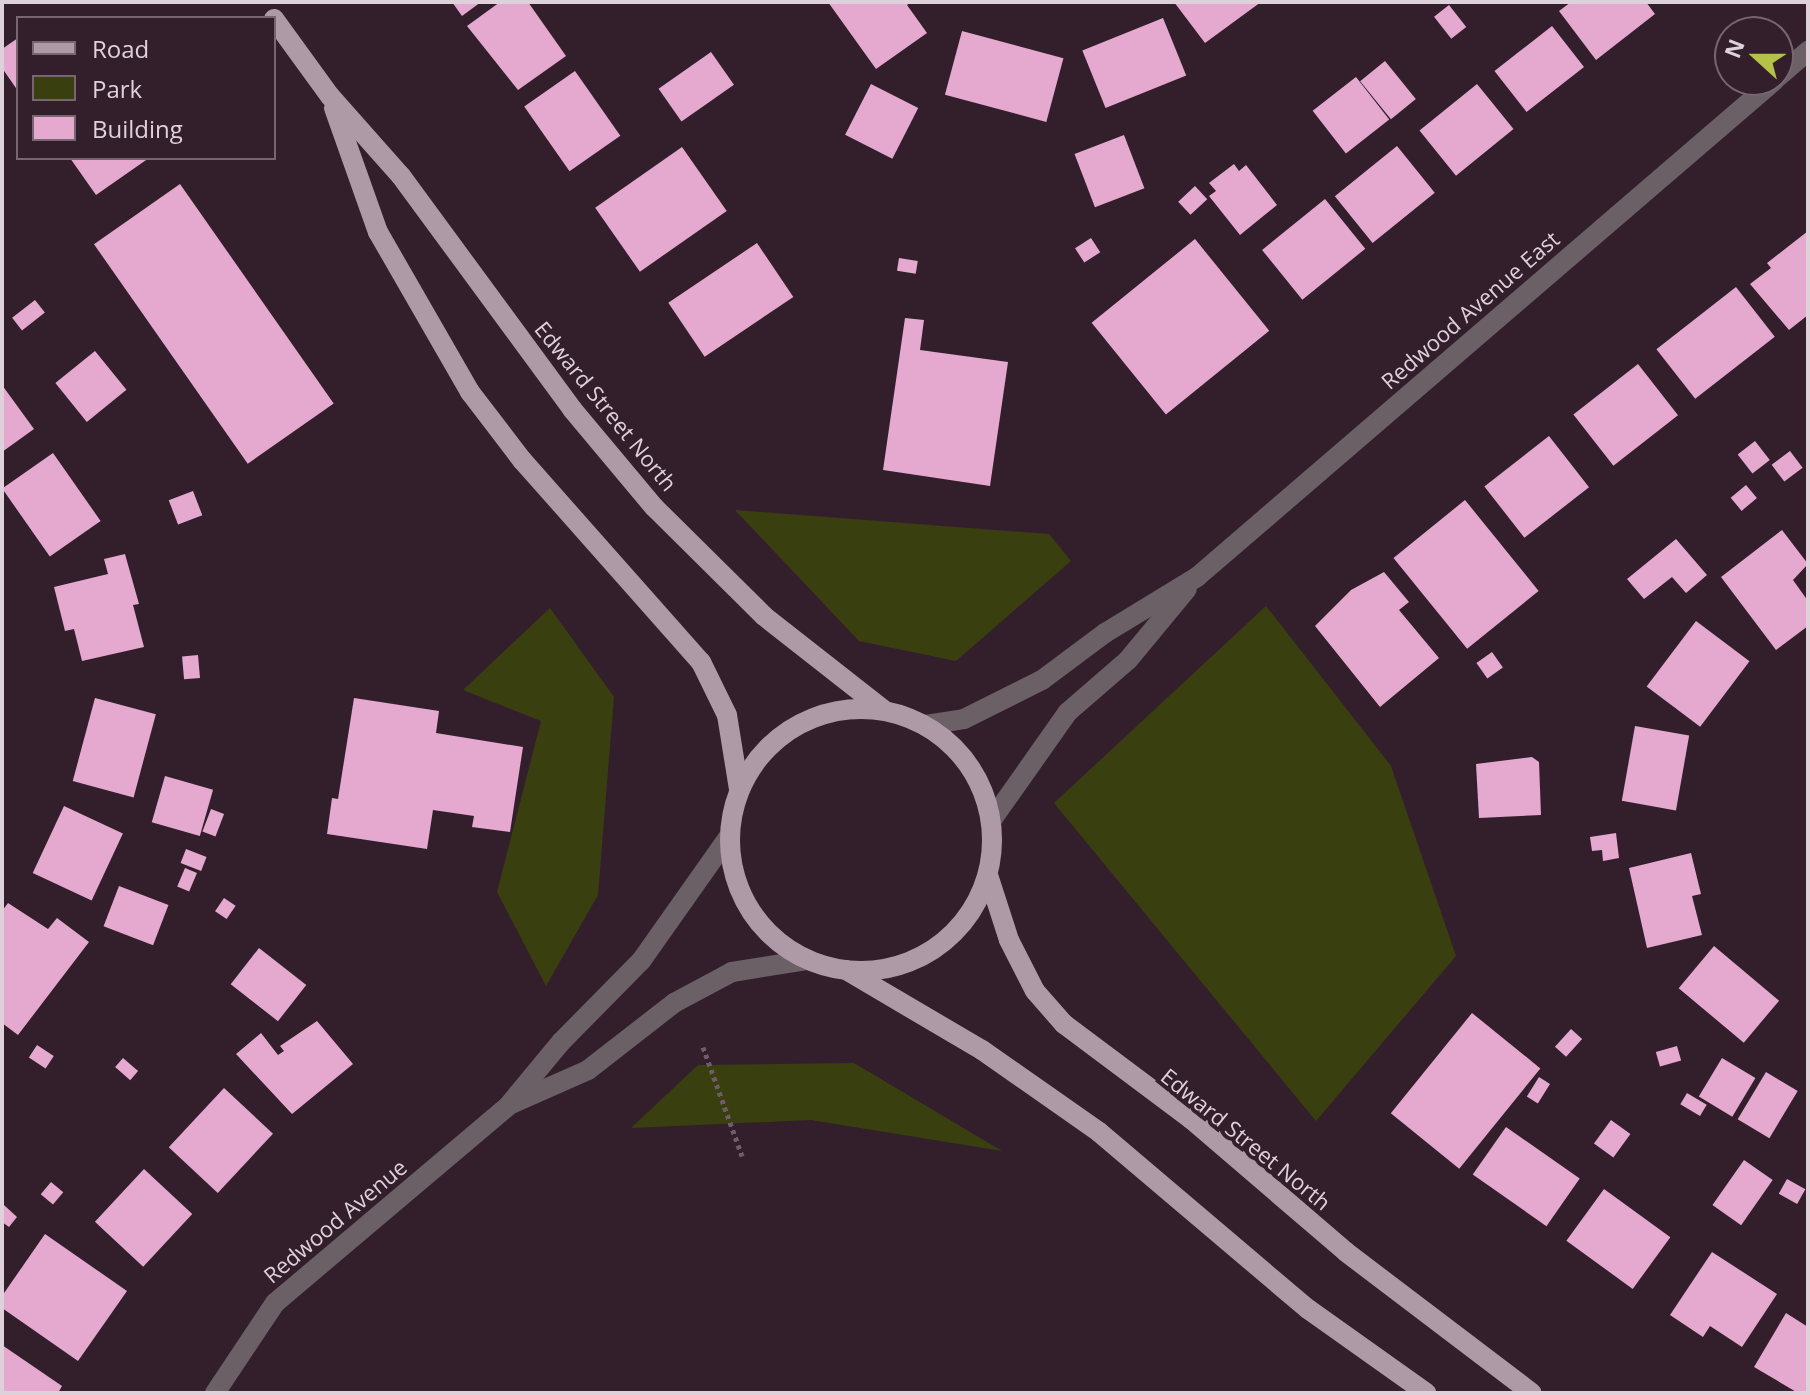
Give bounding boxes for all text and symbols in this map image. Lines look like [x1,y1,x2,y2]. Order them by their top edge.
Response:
legend [16,16,276,160]
north arrow [1714,16,1794,96]
text: Road [92,32,149,65]
text: N [1716,34,1751,62]
text: Park [92,72,142,105]
text: Building [92,112,183,145]
street label: Redwood Avenue East [1376,226,1564,394]
street label: Edward Street North [530,316,682,496]
street label: Edward Street North [1156,1063,1336,1215]
street label: Redwood Avenue [258,1153,412,1289]

